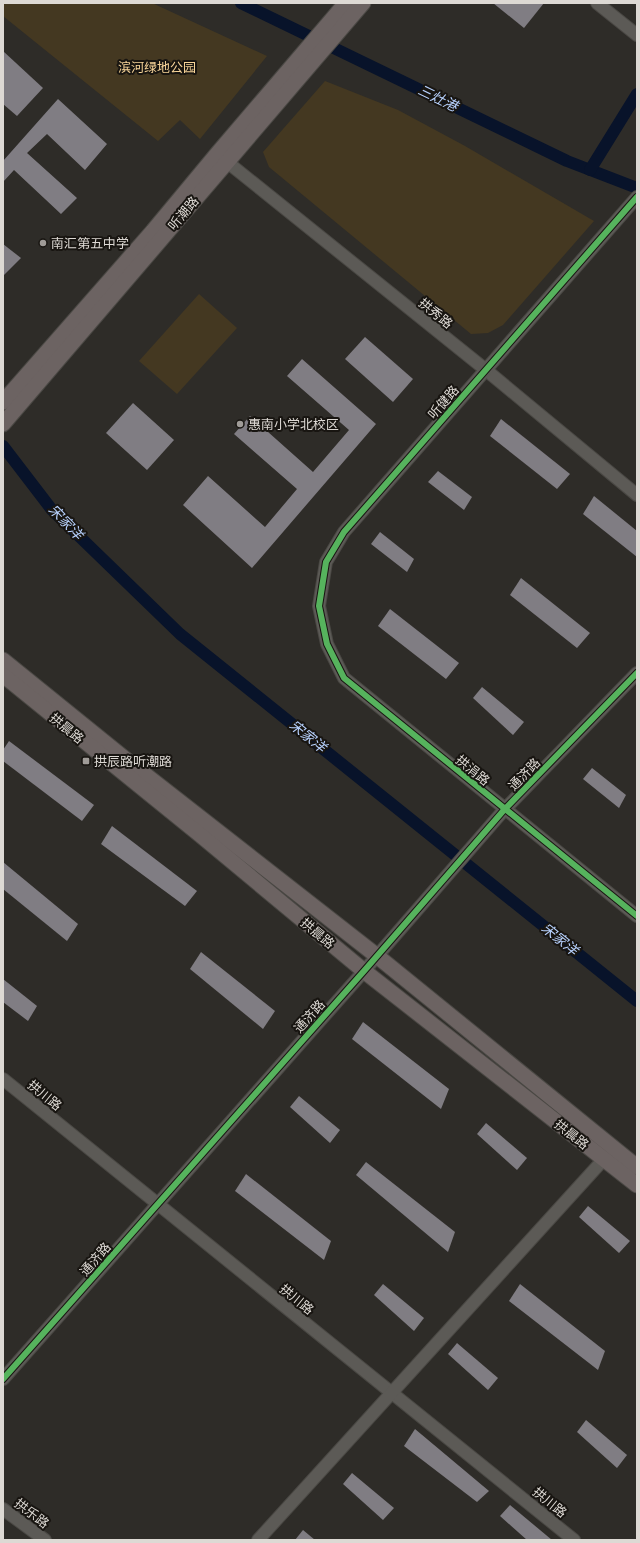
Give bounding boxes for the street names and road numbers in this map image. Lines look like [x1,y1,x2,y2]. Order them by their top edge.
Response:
street label: 听潮路 [164,193,202,233]
street label: 拱秀路 [416,295,456,331]
street label: 听健路 [424,382,462,422]
street label: 拱晨路 [47,710,87,746]
street label: 拱涓路 [453,752,493,788]
street label: 通济路 [505,754,543,794]
street label: 拱晨路 [298,914,338,952]
street label: 通济路 [290,996,328,1036]
street label: 拱川路 [25,1077,65,1113]
street label: 拱晨路 [552,1116,592,1152]
street label: 通济路 [76,1239,114,1279]
street label: 拱川路 [277,1281,317,1317]
street label: 拱川路 [530,1484,570,1520]
street label: 拱乐路 [12,1495,52,1531]

